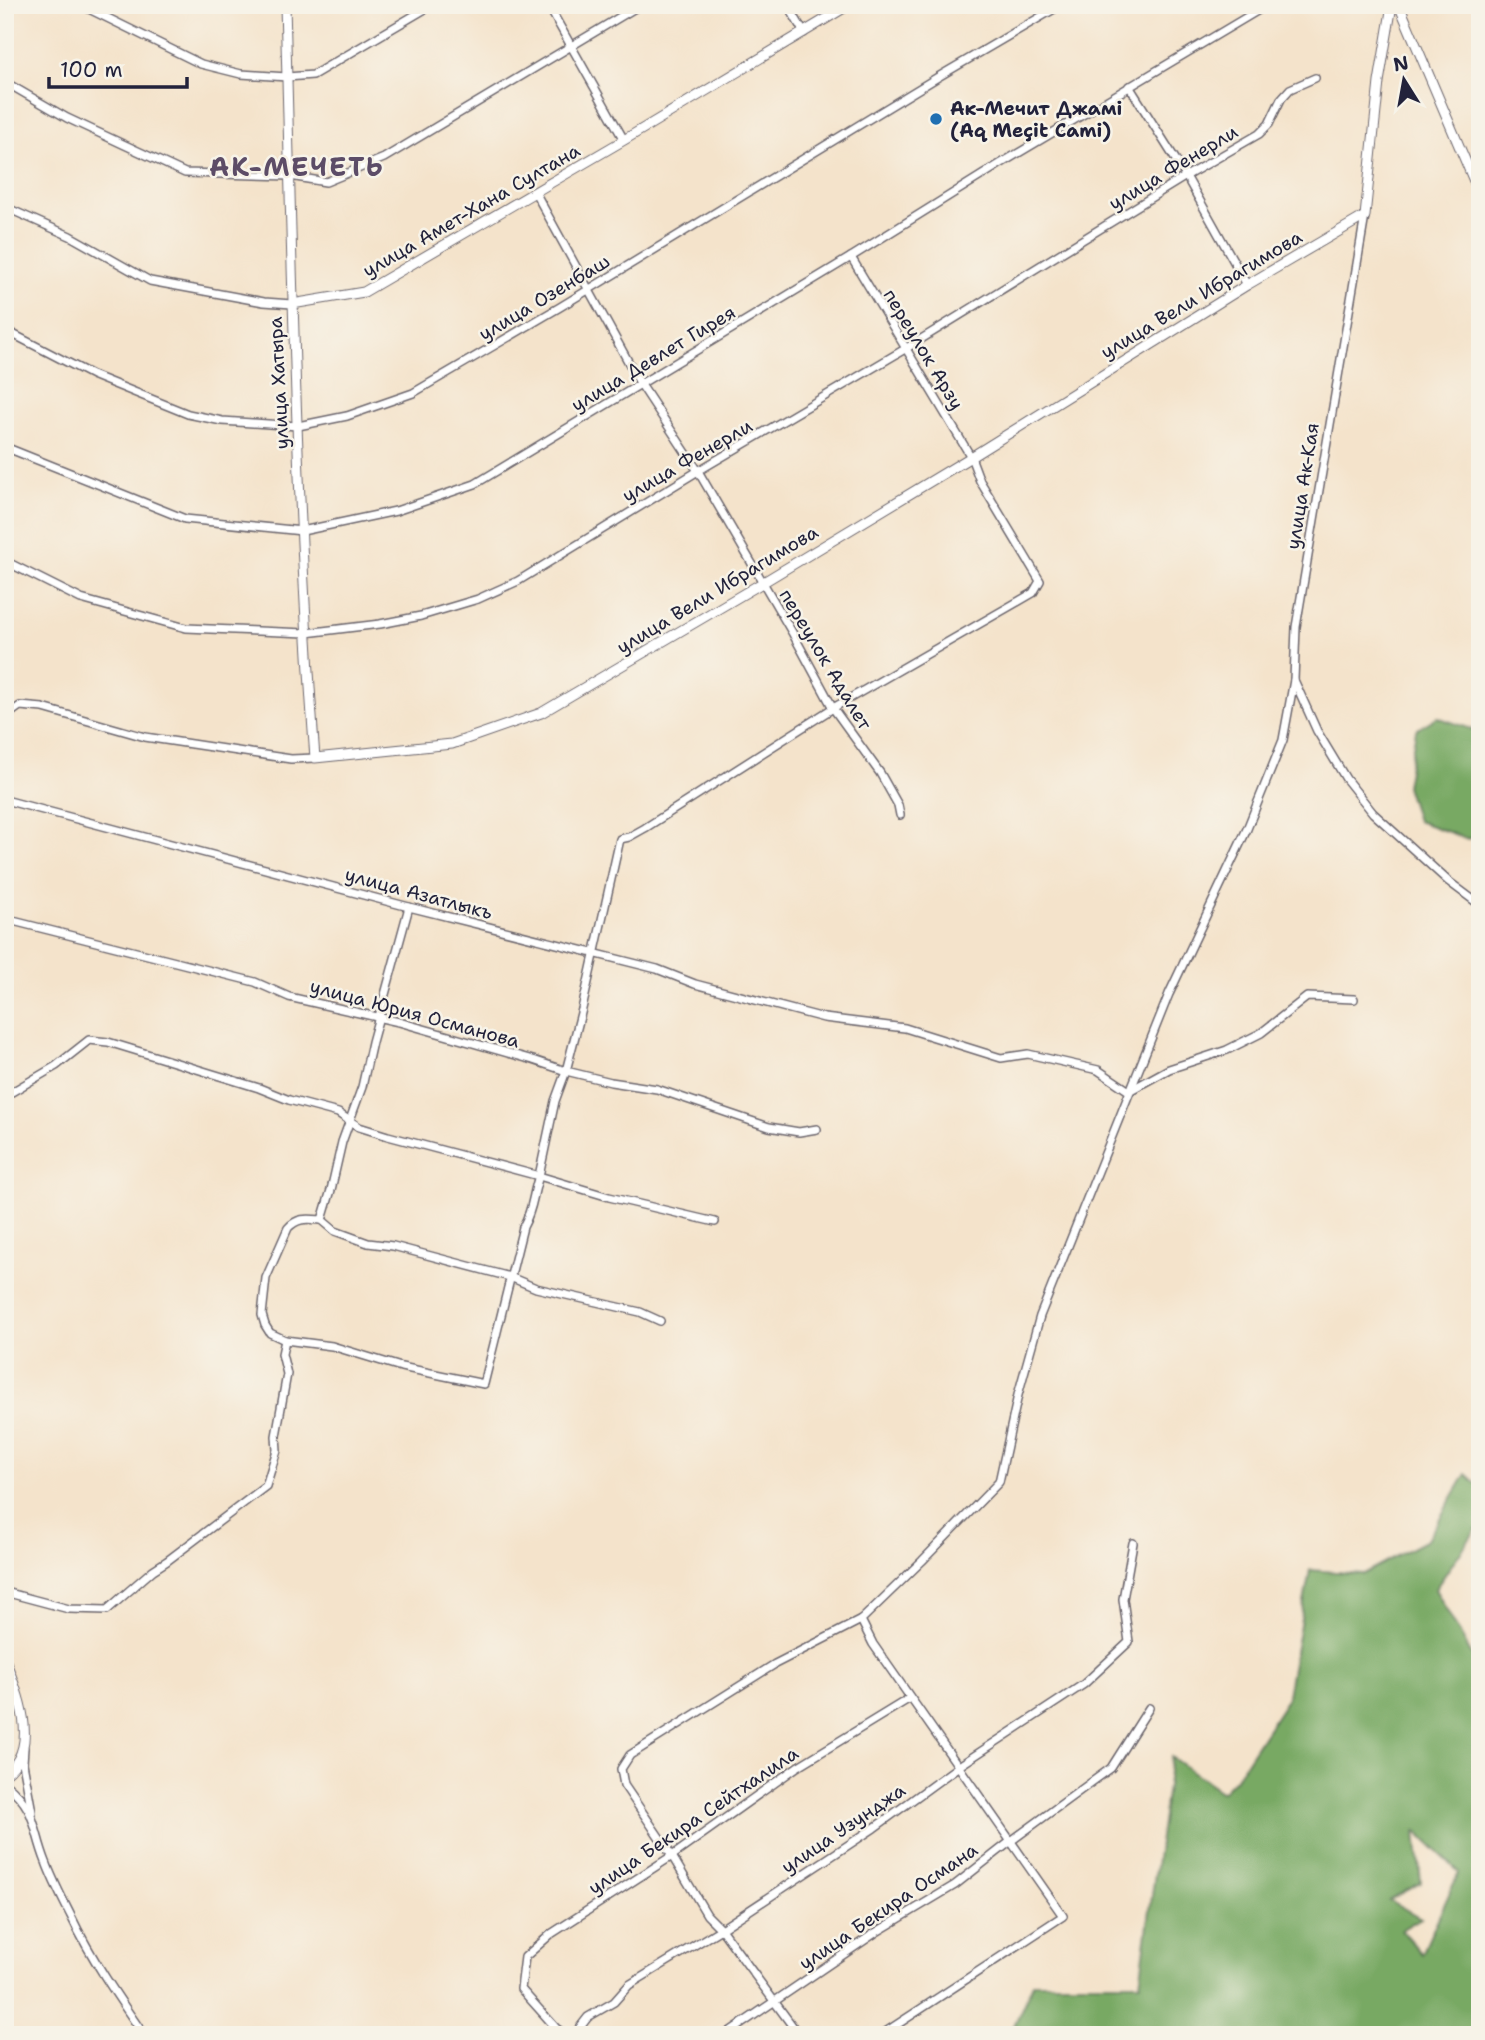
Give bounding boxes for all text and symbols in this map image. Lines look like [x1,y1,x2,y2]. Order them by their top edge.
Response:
scale bar [49,46,187,90]
north arrow [1370,46,1440,116]
text: N [1391,50,1411,78]
text: 100 m [60,56,123,84]
place label: Ак-Мечит Джамі (Aq Meçit Cami) [950,96,1122,143]
marker: Ак-Мечит Джамі (Aq Meçit Cami) [928,111,944,127]
street label: улица Фенерли [1104,119,1242,216]
street label: улица Амет-Хана Султана [358,138,585,283]
district label: АК-МЕЧЕТЬ [209,149,385,184]
street label: улица Вели Ибрагимова [1096,224,1307,365]
street label: улица Озенбаш [474,248,614,346]
street label: переулок Арзу [878,284,970,414]
street label: улица Девлет Гирея [567,300,740,417]
street label: улица Хатыра [263,316,294,450]
street label: улица Фенерли [618,413,757,508]
street label: улица Ак-Кая [1280,421,1325,551]
street label: улица Вели Ибрагимова [612,519,823,660]
street label: переулок Адалет [774,584,878,735]
street label: улица Азатлыкъ [342,862,496,925]
street label: улица Юрия Османова [307,973,523,1054]
street label: улица Бекира Сейтхалила [583,1741,803,1900]
street label: улица Узунджа [776,1778,910,1879]
street label: улица Бекира Османа [794,1837,983,1976]

